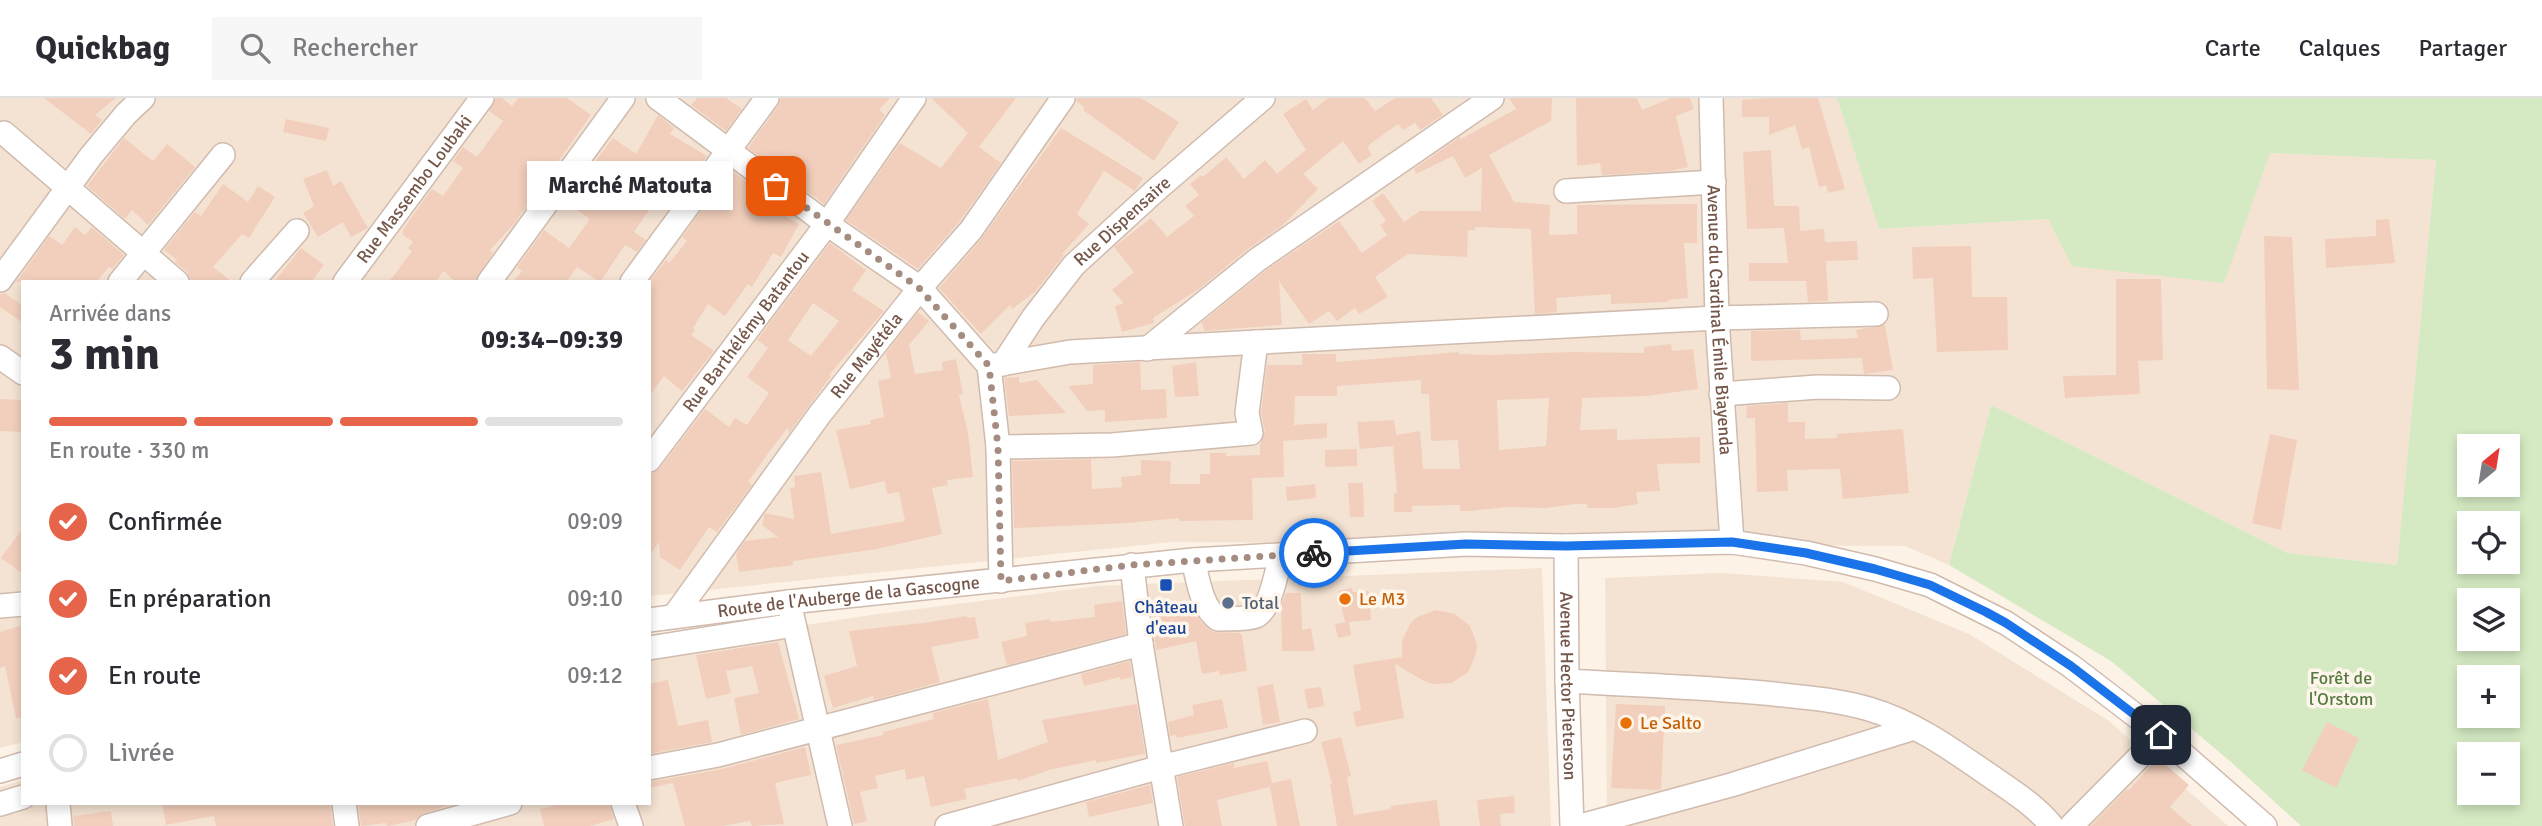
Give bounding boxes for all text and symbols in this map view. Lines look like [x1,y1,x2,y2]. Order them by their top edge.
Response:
search box [212,17,702,80]
text: Quickbag [35,28,170,69]
icon: search [236,29,274,67]
text: Rechercher [292,32,418,64]
text: Carte [2205,33,2261,63]
text: Calques [2299,33,2380,63]
text: Partager [2418,33,2507,63]
street label: Rue Massembo Loubaki [352,110,477,268]
pin [746,156,806,216]
callout: Marché Matouta [528,162,734,210]
icon: bag [757,167,795,205]
text: Marché Matouta [548,171,712,200]
street label: Rue Dispensaire [1069,171,1175,271]
street label: Avenue du Cardinal Émile Biayenda [1702,184,1737,456]
street label: Rue Barthélémy Batantou [678,246,814,417]
text: Arrivée dans [49,299,171,328]
street label: Rue Mayétéla [826,308,907,403]
text: 09:34–09:39 [481,324,623,356]
text: 3 min [49,326,160,382]
north arrow [2457,434,2520,497]
map controls [2457,434,2520,805]
text: En route · 330 m [49,436,209,465]
icon: check [49,503,87,541]
text: Confirmée [108,506,223,538]
text: 09:09 [567,507,623,536]
button: locate [2457,511,2520,574]
courier [1279,518,1349,588]
icon: bike [1295,534,1333,572]
street label: Route de l'Auberge de la Gascogne [716,571,981,622]
marker: Château d'eau [1158,577,1174,593]
icon: check [49,580,87,618]
text: En préparation [108,583,272,615]
text: 09:10 [567,584,623,613]
place label: Le M3 [1359,588,1405,610]
button: layers [2457,588,2520,651]
marker: Le M3 [1337,591,1353,607]
street label: Avenue Hector Pieterson [1555,591,1581,781]
place label: Total [1242,592,1279,614]
marker: Total [1220,595,1236,611]
place label: Château d'eau [1134,596,1198,639]
icon: check [49,657,87,695]
text: En route [108,660,201,692]
text: 09:12 [567,661,623,690]
button: + [2457,665,2520,728]
park label: Forêt de l'Orstom [2309,667,2373,710]
pin [2131,705,2191,765]
place label: Le Salto [1640,712,1702,734]
marker: Le Salto [1618,715,1634,731]
icon: home [2142,716,2180,754]
text: Livrée [108,737,175,769]
button: − [2457,742,2520,805]

